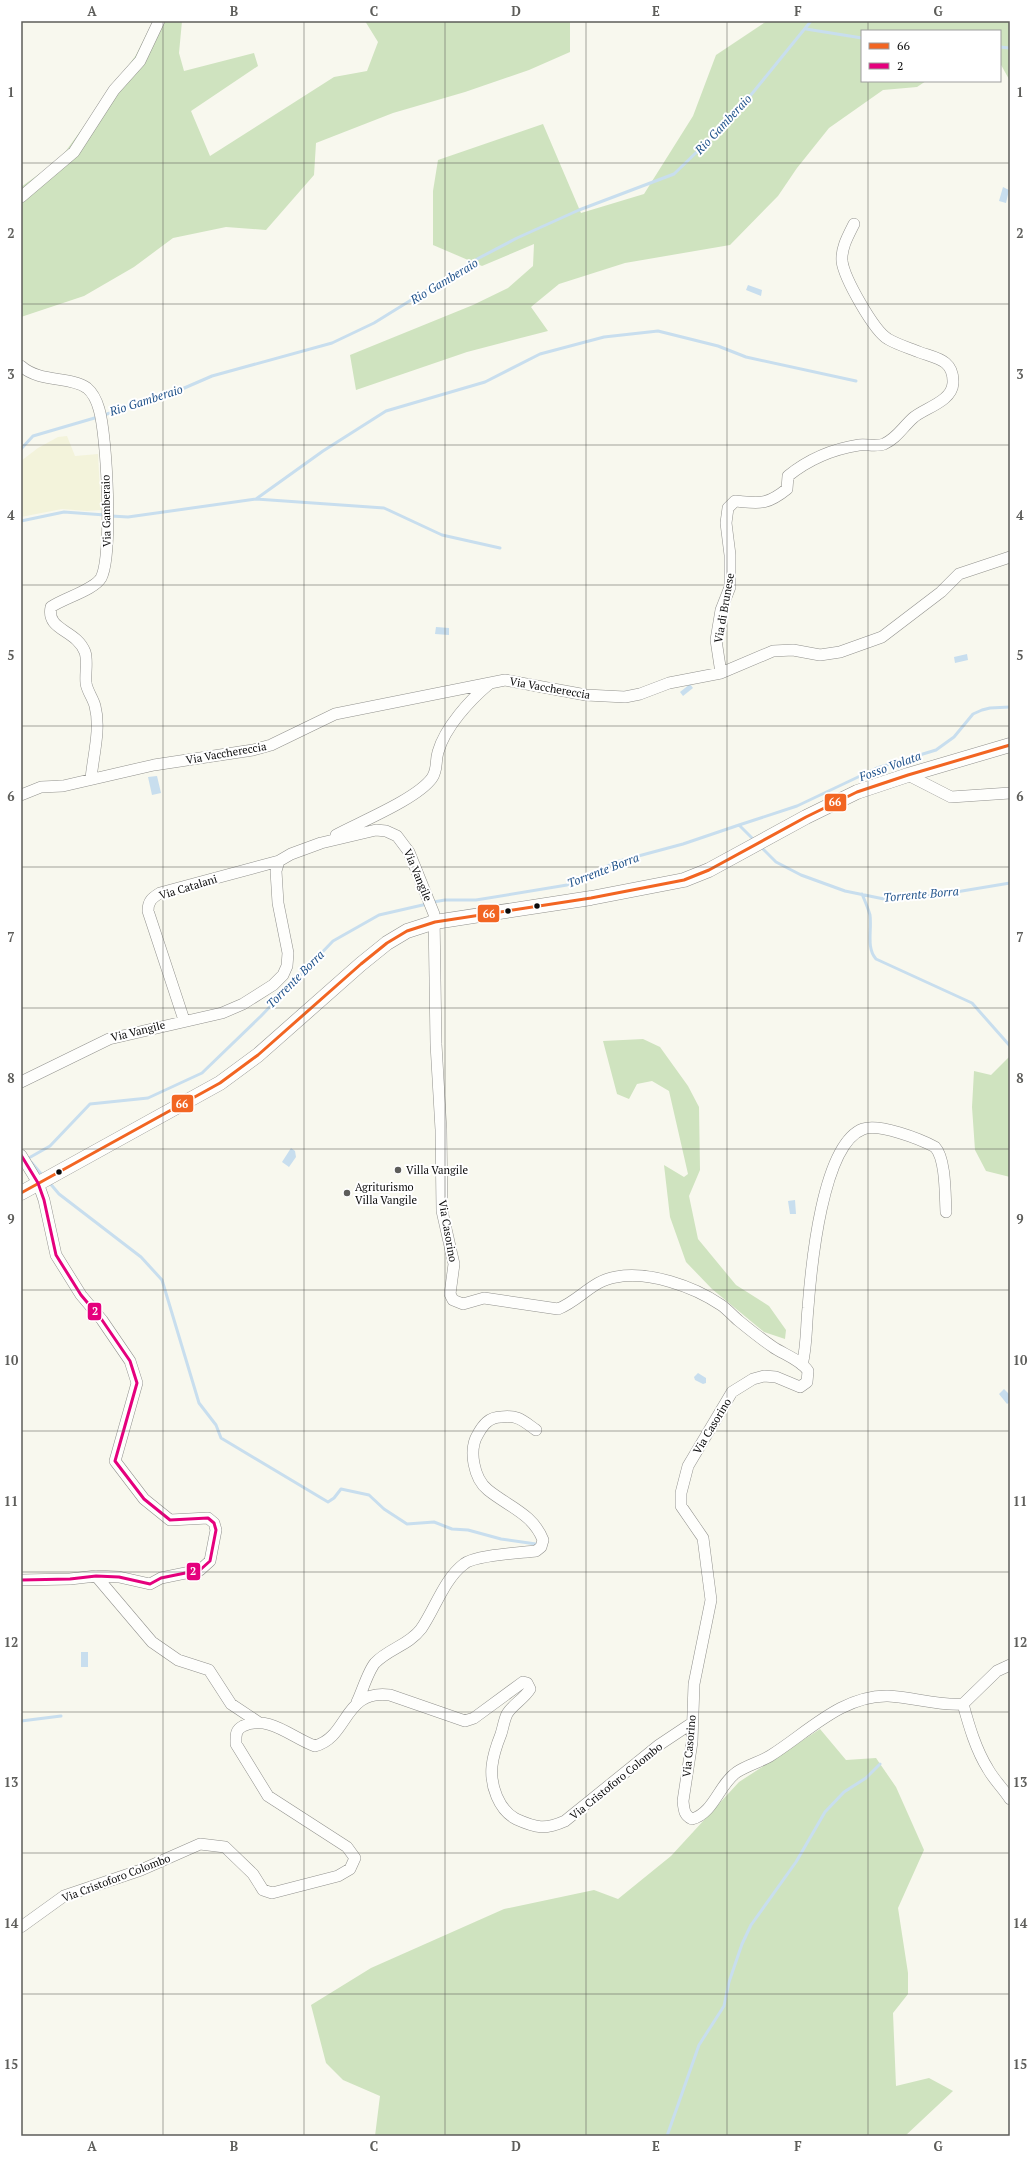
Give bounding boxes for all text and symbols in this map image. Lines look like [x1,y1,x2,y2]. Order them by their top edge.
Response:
text: A [87,2,97,20]
text: B [230,2,238,20]
text: C [370,2,378,20]
text: D [511,2,521,20]
text: E [652,2,660,20]
text: F [794,2,802,20]
text: G [933,2,943,20]
legend [861,30,1001,82]
text: 66 [897,38,910,53]
text: 2 [897,58,903,73]
text: 1 [7,83,15,101]
text: 1 [1016,83,1024,101]
water label: Rio Gamberaio [691,91,754,158]
text: 2 [7,224,15,242]
text: 2 [1016,224,1024,242]
water label: Rio Gamberaio [407,255,481,308]
text: 3 [7,365,15,383]
text: 3 [1016,365,1024,383]
water label: Rio Gamberaio [106,381,185,419]
street label: Via Gamberaio [98,475,114,547]
text: 4 [7,506,15,524]
text: 4 [1016,506,1024,524]
street label: Via di Brunese [711,571,737,644]
text: 5 [7,646,15,664]
text: 5 [1016,646,1024,664]
street label: Via Vacchereccia [509,674,592,702]
street label: Via Vacchereccia [185,739,268,767]
water label: Fosso Volata [856,748,923,785]
text: 6 [7,787,15,805]
text: 6 [1016,787,1024,805]
line badge: 66 [824,793,847,812]
text: 66 [829,795,841,809]
street label: Via Vangile [401,847,435,904]
water label: Torrente Borra [565,849,641,891]
street label: Via Catalani [157,872,219,902]
water label: Torrente Borra [883,883,959,905]
unlabelled marker [532,901,542,911]
line badge: 66 [477,904,500,923]
unlabelled marker [503,906,513,916]
text: 66 [483,907,495,921]
text: 7 [7,928,15,946]
text: 7 [1016,928,1024,946]
water label: Torrente Borra [263,947,327,1011]
street label: Via Vangile [109,1017,167,1044]
text: 8 [7,1069,15,1087]
text: 8 [1016,1069,1024,1087]
line badge: 66 [171,1094,194,1113]
text: 66 [176,1097,188,1111]
place label: Villa Vangile [406,1163,468,1177]
marker: Villa Vangile [393,1165,403,1175]
unlabelled marker [54,1167,64,1177]
place label: Agriturismo Villa Vangile [355,1180,417,1207]
marker: Agriturismo Villa Vangile [342,1188,352,1198]
street label: Via Casorino [436,1199,460,1263]
text: 9 [7,1210,15,1228]
text: 9 [1016,1210,1024,1228]
line badge: 2 [87,1302,102,1321]
text: 2 [92,1304,98,1318]
text: 10 [4,1351,19,1369]
text: 10 [1013,1351,1028,1369]
street label: Via Casorino [690,1396,734,1456]
text: 11 [4,1492,18,1510]
text: 11 [1013,1492,1027,1510]
line badge: 2 [186,1562,201,1581]
text: 2 [190,1564,196,1578]
text: 12 [4,1633,18,1651]
text: 12 [1013,1633,1027,1651]
street label: Via Casorino [679,1714,699,1778]
street label: Via Cristoforo Colombo [567,1739,665,1823]
text: 13 [4,1773,18,1791]
text: 13 [1013,1773,1027,1791]
street label: Via Cristoforo Colombo [60,1851,172,1905]
text: 14 [4,1914,19,1932]
text: 14 [1013,1914,1028,1932]
text: 15 [4,2055,18,2073]
text: 15 [1013,2055,1027,2073]
text: A [87,2137,97,2155]
text: B [230,2137,238,2155]
text: C [370,2137,378,2155]
text: D [511,2137,521,2155]
text: E [652,2137,660,2155]
text: F [794,2137,802,2155]
text: G [933,2137,943,2155]

